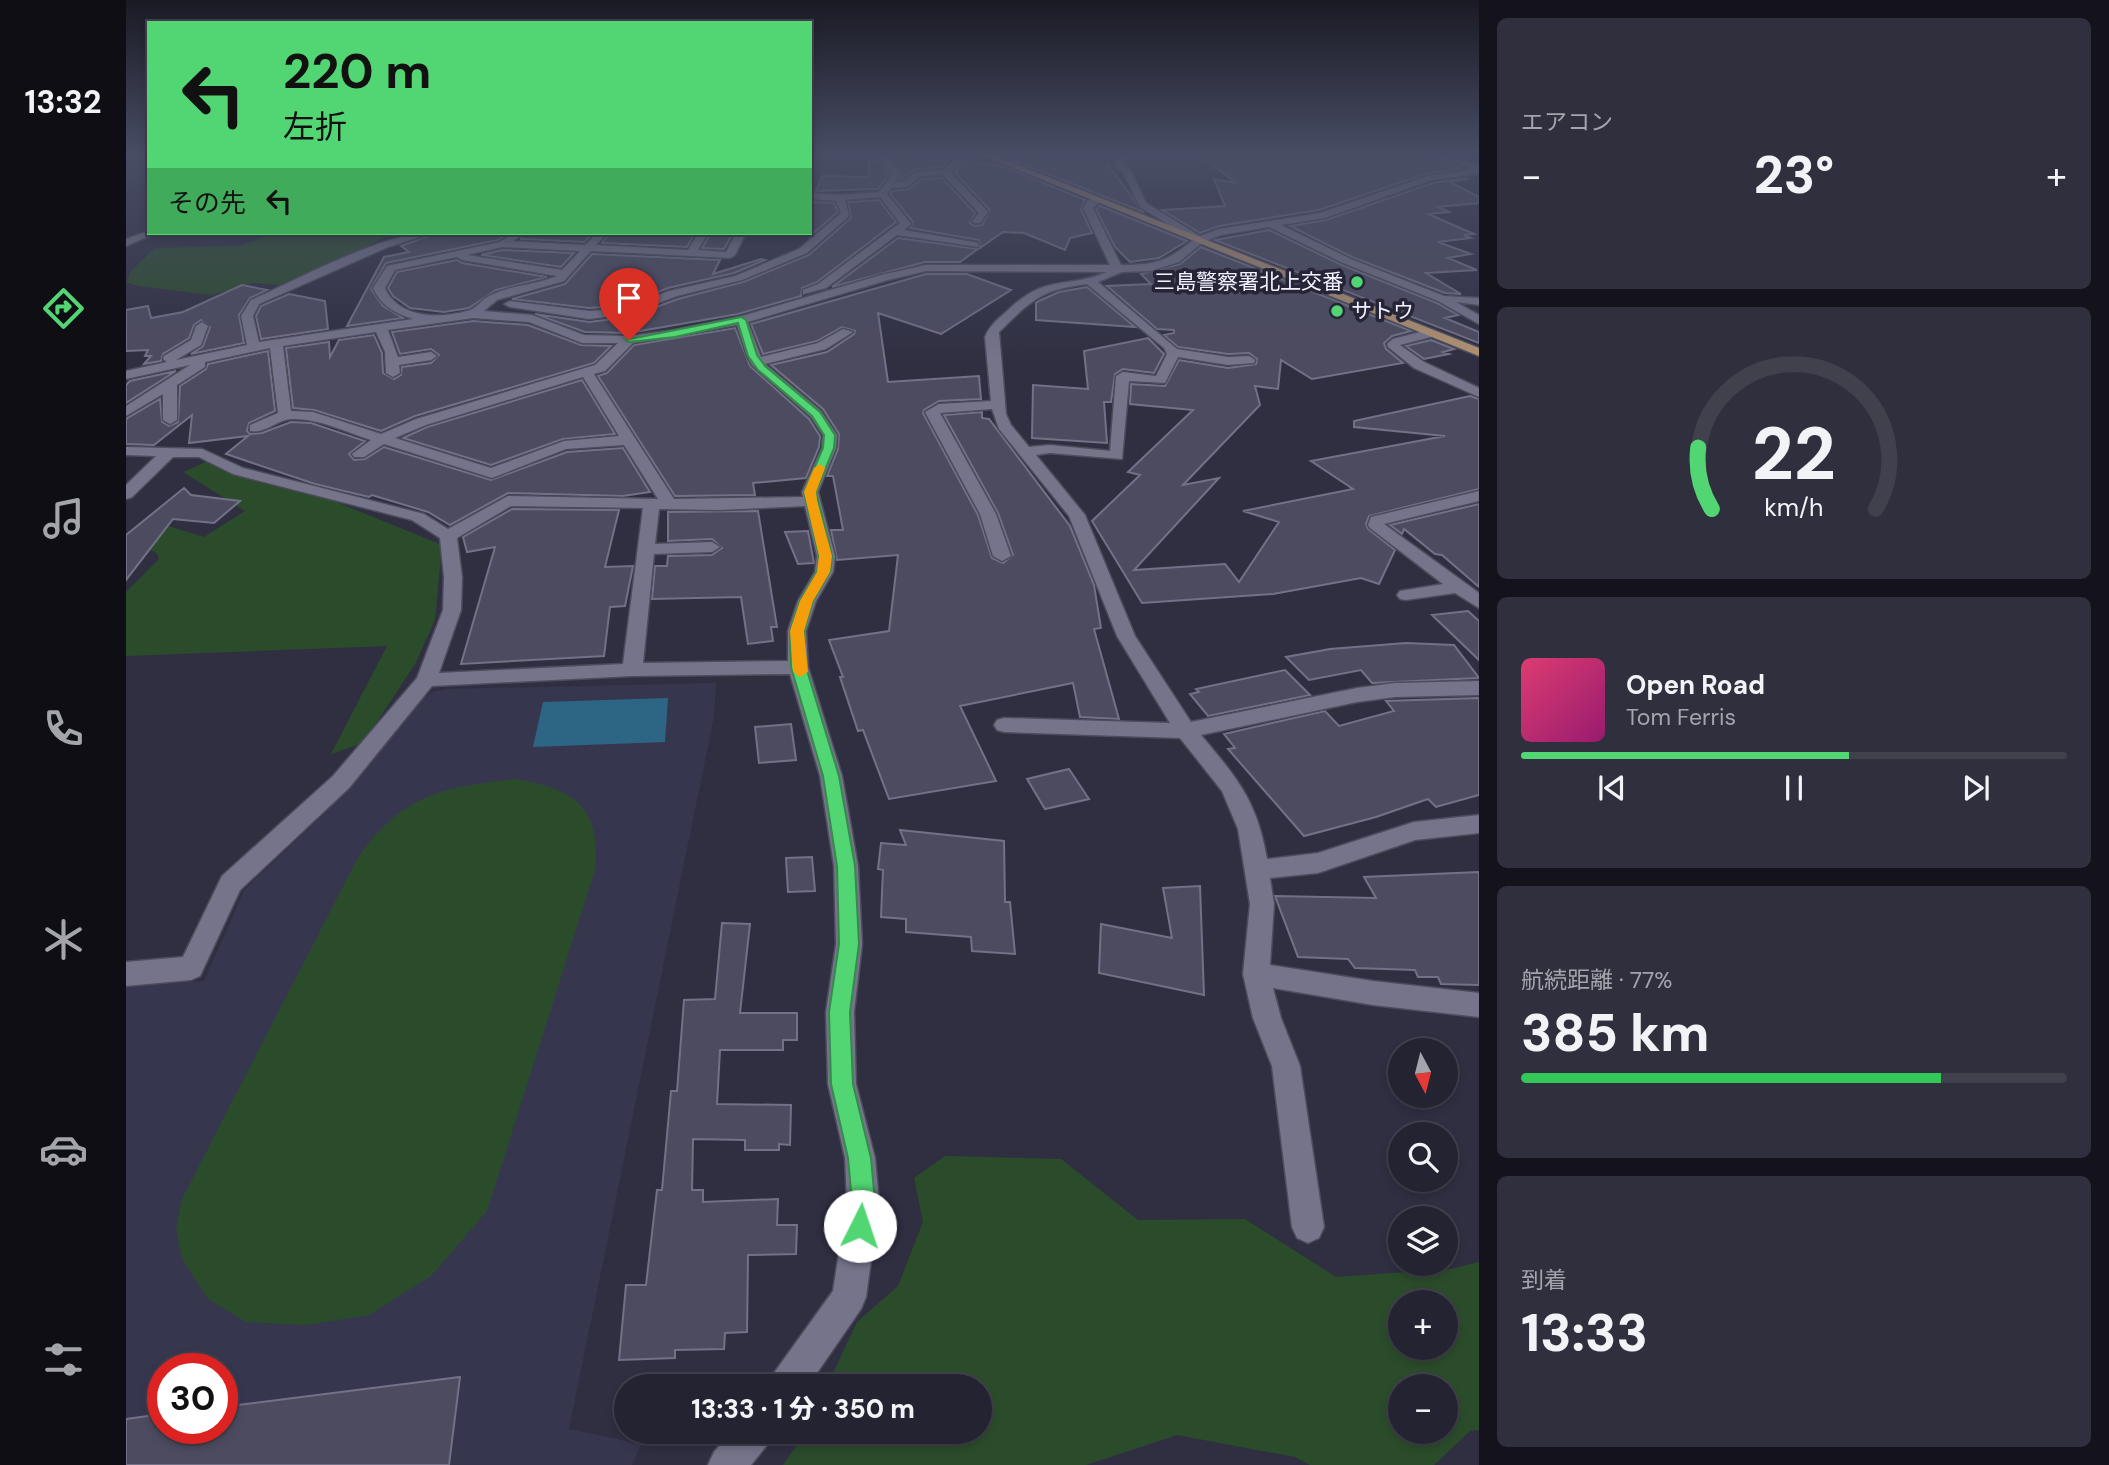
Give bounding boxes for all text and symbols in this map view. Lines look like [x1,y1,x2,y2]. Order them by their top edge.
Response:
text: 220 m [283,39,431,103]
icon: left [168,49,259,140]
text: 13:32 [25,81,101,123]
text: 左折 [283,106,347,148]
text: エアコン [1521,107,1613,137]
text: 23° [1754,141,1834,209]
text: − [1521,151,1542,201]
text: + [2046,151,2067,201]
icon: left [260,182,298,220]
text: その先 [168,186,246,220]
pin [599,268,659,340]
place label: 三島警察署北上交番 [1154,268,1343,296]
marker: 三島警察署北上交番 [1349,274,1365,290]
icon: arrive [610,279,648,317]
icon: directions [39,284,88,333]
place label: サトウ [1351,297,1414,325]
marker: サトウ [1329,303,1345,319]
text: 22 [1752,408,1836,503]
text: km/h [1764,491,1824,524]
icon: music [39,494,88,543]
text: Open Road [1626,668,1765,702]
text: Tom Ferris [1626,702,1736,732]
icon: phone [39,704,88,753]
icon: previous [1593,769,1631,807]
icon: pause [1775,769,1813,807]
icon: next [1957,769,1995,807]
icon: climate [39,915,88,964]
text: 航続距離 · 77% [1521,965,1672,995]
text: 385 km [1521,999,1710,1067]
north arrow [1388,1038,1458,1108]
map controls [1388,1038,1458,1444]
button: search [1388,1122,1458,1192]
icon: car [39,1125,88,1174]
position arrow [823,1189,897,1263]
button: layers [1388,1206,1458,1276]
text: 到着 [1521,1265,1567,1295]
button: + [1388,1290,1458,1360]
text: 13:33 [1521,1299,1648,1367]
icon: filters [39,1335,88,1384]
speed limit sign: 30 [147,1353,238,1444]
button: − [1388,1374,1458,1444]
text: 13:33 · 1 分 · 350 m [691,1392,915,1426]

